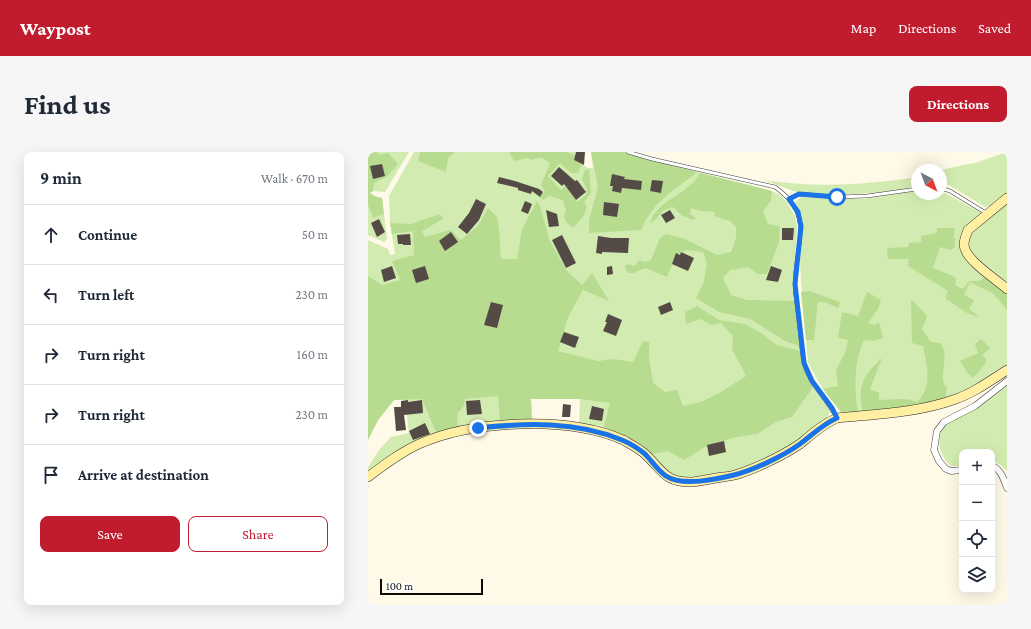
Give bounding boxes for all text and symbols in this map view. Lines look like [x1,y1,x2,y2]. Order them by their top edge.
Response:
text: Waypost [20,18,91,39]
text: Map [851,20,876,36]
text: Directions [898,20,956,36]
text: Saved [978,20,1011,36]
button: Directions [909,86,1007,122]
text: Find us [24,89,111,120]
north arrow [911,164,947,200]
text: 9 min [40,169,82,188]
text: Walk · 670 m [261,171,328,186]
route start [828,188,846,206]
icon: ahead [40,224,62,246]
text: Continue [78,227,137,243]
text: 50 m [302,227,328,242]
icon: left [40,284,62,306]
text: Turn left [78,287,134,303]
text: 230 m [295,287,328,302]
icon: right [40,344,62,366]
text: Turn right [78,347,145,363]
text: 160 m [297,347,328,362]
icon: right [40,404,62,426]
text: Turn right [78,407,145,423]
text: 230 m [295,407,328,422]
route end [469,419,487,437]
map controls [959,449,995,593]
button: + [959,449,995,485]
icon: arrive [40,464,62,486]
text: Arrive at destination [78,467,209,483]
button: − [959,485,995,521]
button: Save [40,516,180,552]
button: Share [188,516,328,552]
button: locate [959,521,995,557]
button: layers [959,557,995,593]
scale bar [380,577,483,596]
text: 100 m [386,580,413,592]

